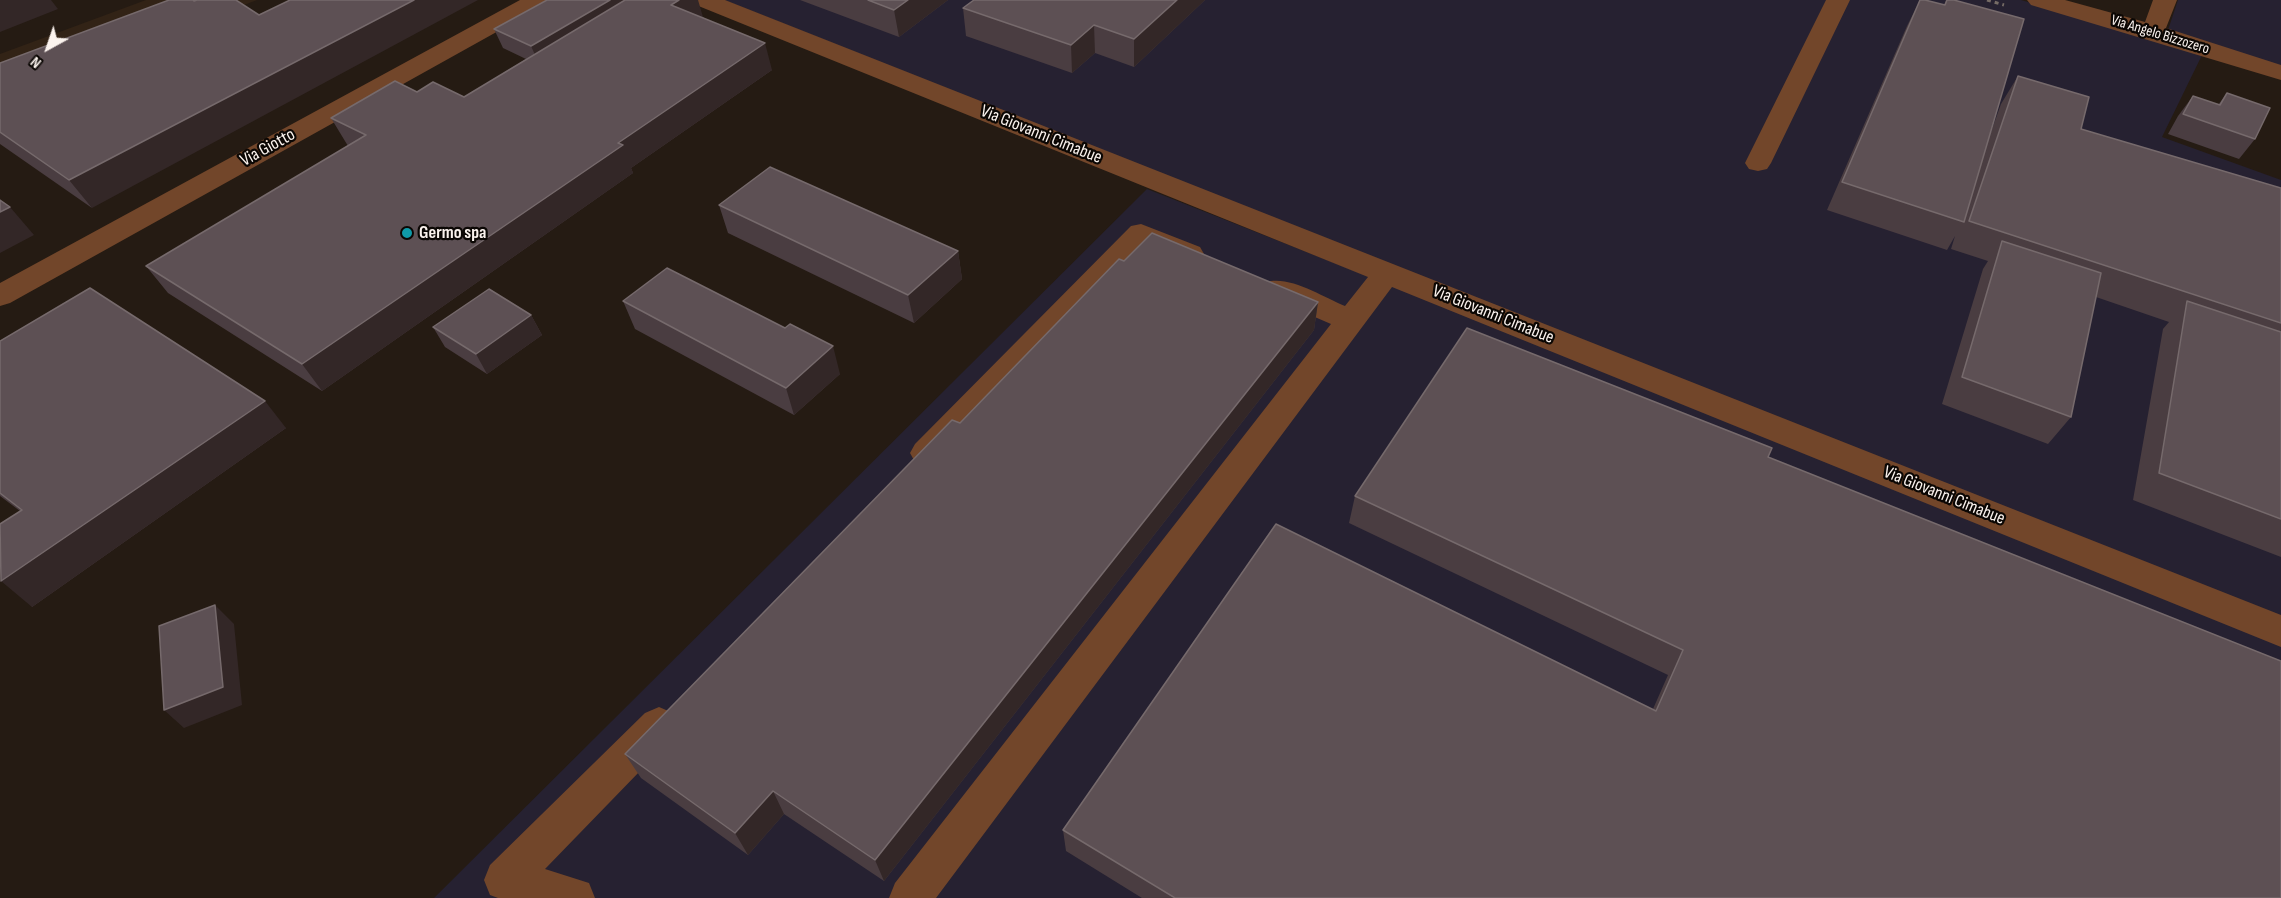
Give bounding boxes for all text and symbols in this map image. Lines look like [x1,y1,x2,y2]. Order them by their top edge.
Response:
street label: Via Angelo Bizzozero [2109,12,2211,58]
north arrow [18,18,78,78]
text: N [27,52,45,72]
street label: Via Giovanni Cimabue [977,101,1105,169]
street label: Via Giotto [237,124,299,172]
place label: Germo spa [419,222,486,244]
marker: Germo spa [400,226,414,240]
street label: Via Giovanni Cimabue [1429,281,1557,349]
street label: Via Giovanni Cimabue [1880,462,2008,530]

